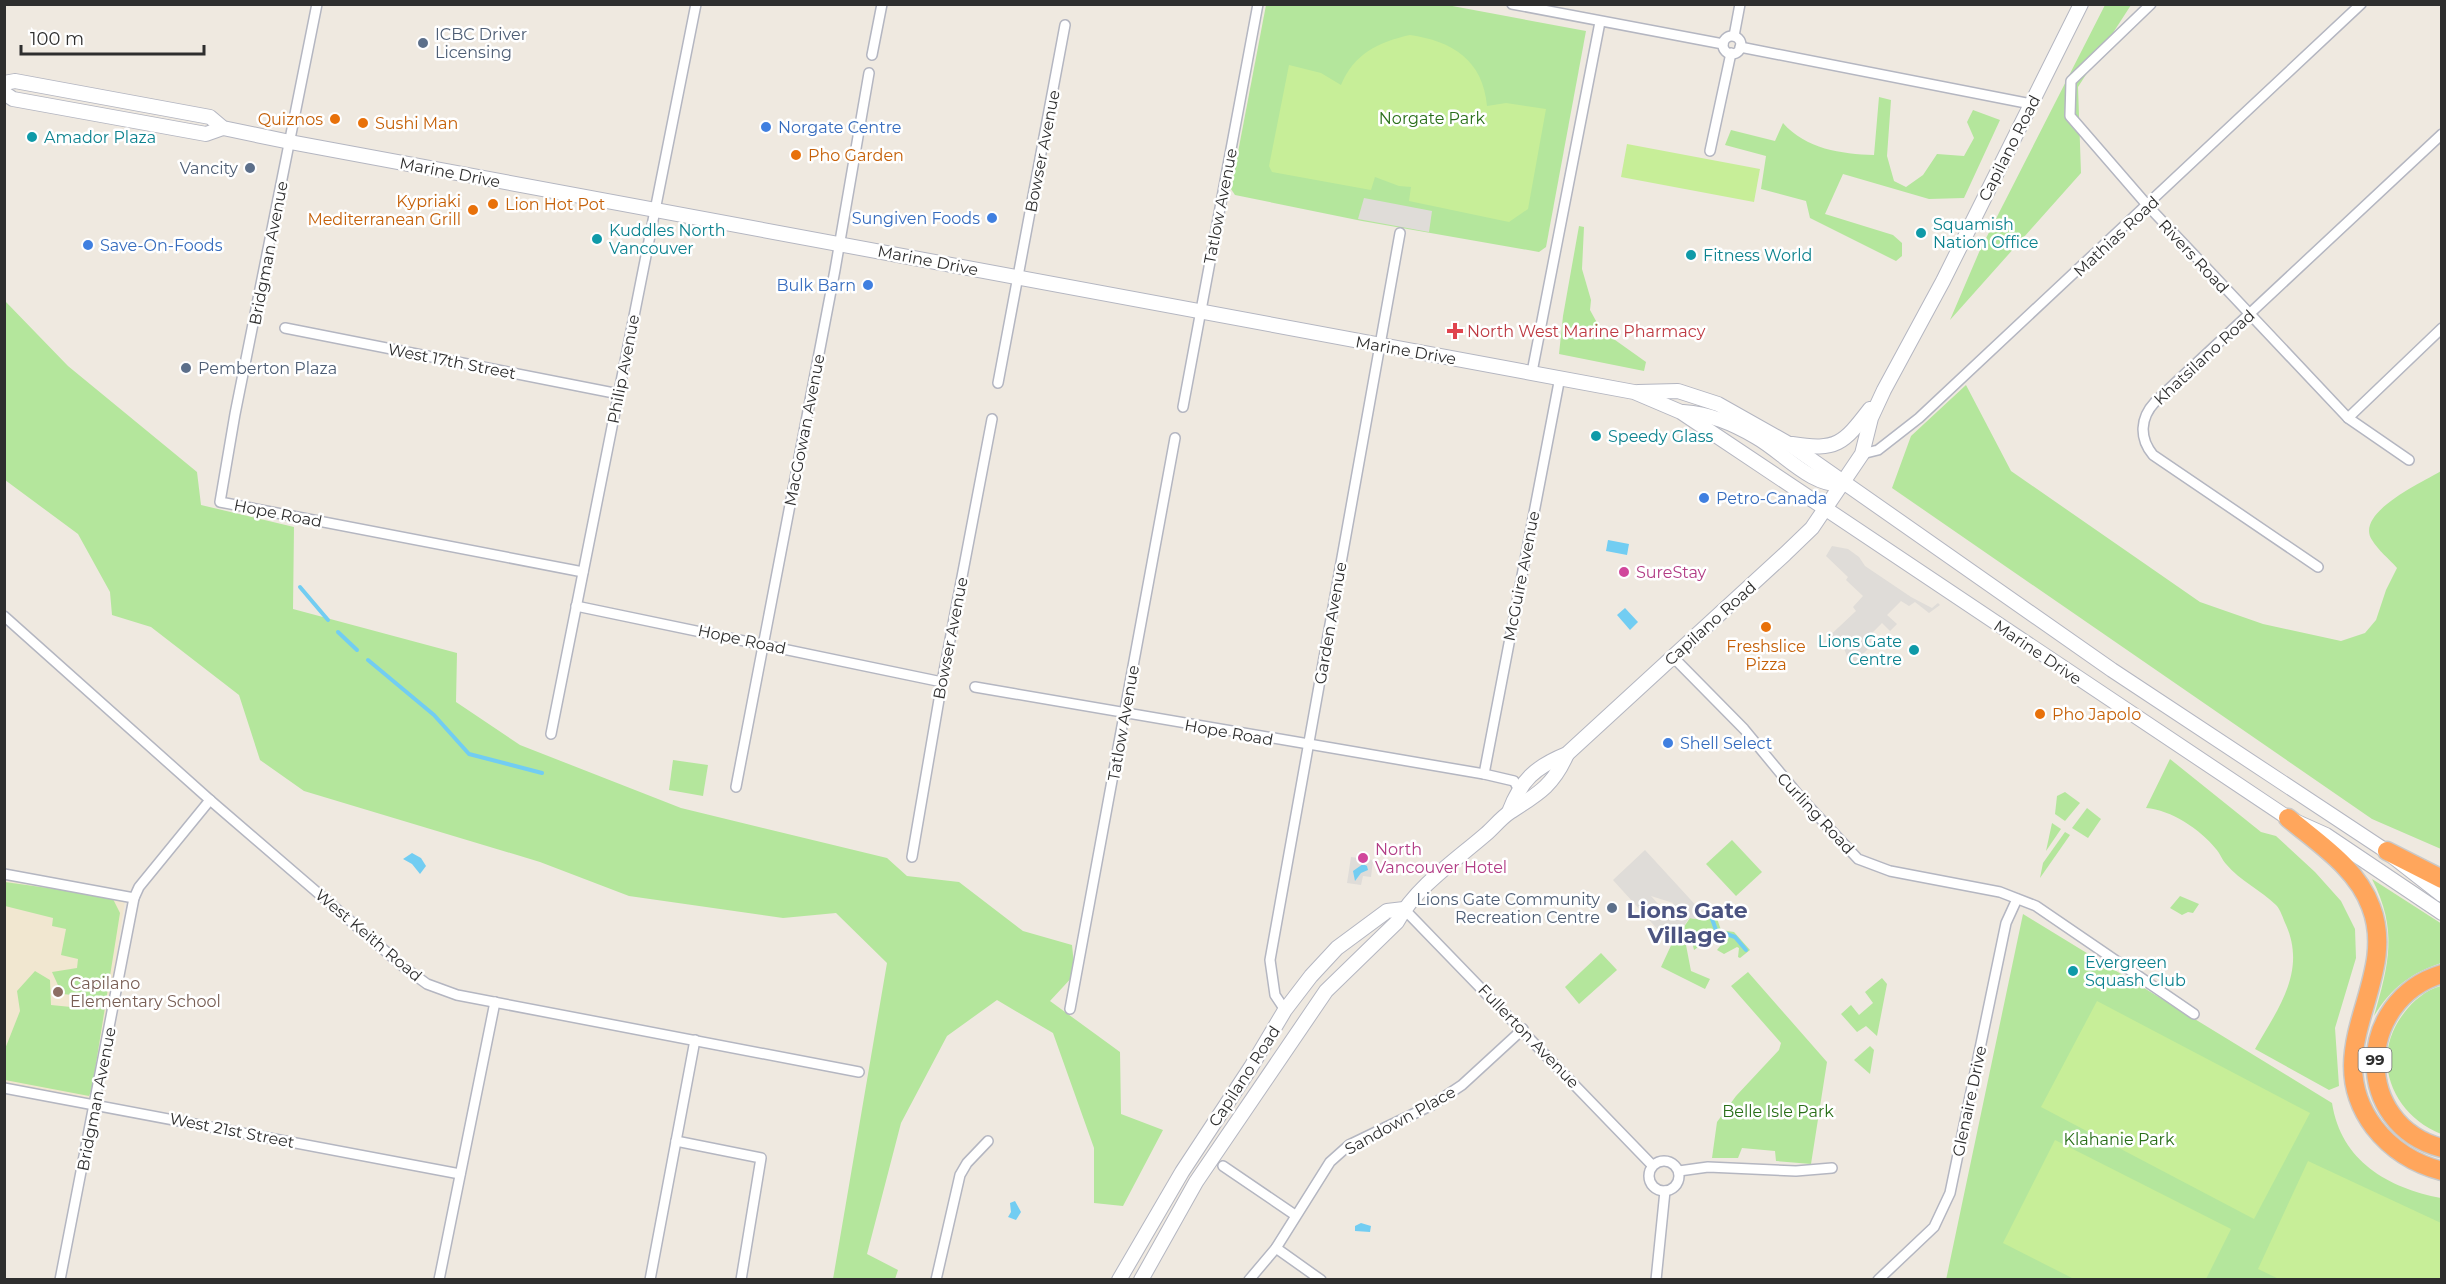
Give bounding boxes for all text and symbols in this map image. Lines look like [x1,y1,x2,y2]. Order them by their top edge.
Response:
scale bar [21,18,204,56]
place label: ICBC Driver Licensing [435,25,527,62]
text: 100 m [30,28,84,50]
marker: ICBC Driver Licensing [416,36,430,50]
street label: Bowser Avenue [1021,88,1064,214]
street label: Capilano Road [1975,92,2044,204]
park label: Norgate Park [1379,109,1486,128]
place label: Quiznos [258,110,323,129]
marker: Quiznos [328,112,342,126]
place label: Sushi Man [375,114,458,133]
marker: Sushi Man [356,116,370,130]
place label: Norgate Centre [778,118,902,137]
marker: Norgate Centre [759,120,773,134]
place label: Amador Plaza [44,128,156,147]
marker: Amador Plaza [25,130,39,144]
place label: Pho Garden [808,146,904,165]
street label: Tatlow Avenue [1200,147,1241,266]
marker: Pho Garden [789,148,803,162]
street label: Marine Drive [398,153,502,192]
place label: Vancity [180,159,238,178]
marker: Vancity [243,161,257,175]
street label: Bridgman Avenue [245,179,292,327]
place label: Kypriaki Mediterranean Grill [307,192,461,229]
street label: Mathias Road [2070,192,2163,281]
place label: Lion Hot Pot [505,195,606,214]
marker: Lion Hot Pot [486,197,500,211]
marker: Kypriaki Mediterranean Grill [466,203,480,217]
place label: Sungiven Foods [852,209,980,228]
marker: Sungiven Foods [985,211,999,225]
place label: Squamish Nation Office [1933,215,2038,252]
street label: Rivers Road [2155,215,2233,297]
place label: Kuddles North Vancouver [609,221,726,258]
marker: Squamish Nation Office [1914,226,1928,240]
marker: Kuddles North Vancouver [590,232,604,246]
place label: Save-On-Foods [100,236,223,255]
marker: Save-On-Foods [81,238,95,252]
street label: Marine Drive [876,241,980,280]
place label: Fitness World [1703,246,1812,265]
marker: Fitness World [1684,248,1698,262]
place label: Bulk Barn [777,276,856,295]
marker: Bulk Barn [861,278,875,292]
street label: Khatsilano Road [2150,306,2259,409]
street label: Philip Avenue [604,313,643,425]
place label: North West Marine Pharmacy [1467,322,1706,341]
marker: North West Marine Pharmacy [1448,324,1462,338]
street label: Marine Drive [1354,332,1458,369]
street label: West 17th Street [386,340,518,383]
street label: MacGowan Avenue [780,352,829,508]
place label: Pemberton Plaza [198,359,337,378]
marker: Pemberton Plaza [179,361,193,375]
place label: Speedy Glass [1608,427,1714,446]
marker: Speedy Glass [1589,429,1603,443]
place label: Petro-Canada [1716,489,1827,508]
marker: Petro-Canada [1697,491,1711,505]
street label: Hope Road [232,496,324,531]
street label: McGuire Avenue [1500,509,1543,643]
street label: Garden Avenue [1310,560,1351,686]
place label: SureStay [1636,563,1707,582]
marker: SureStay [1617,565,1631,579]
street label: Bowser Avenue [929,575,972,701]
street label: Capilano Road [1661,577,1760,669]
street label: Marine Drive [1990,616,2085,689]
marker: Freshslice Pizza [1759,620,1773,634]
street label: Hope Road [696,621,788,658]
place label: Lions Gate Centre [1818,632,1902,669]
place label: Freshslice Pizza [1726,637,1806,674]
marker: Lions Gate Centre [1907,643,1921,657]
street label: Tatlow Avenue [1104,664,1143,783]
place label: Pho Japolo [2052,705,2141,724]
marker: Pho Japolo [2033,707,2047,721]
street label: Hope Road [1183,715,1275,750]
place label: Shell Select [1680,734,1773,753]
marker: Shell Select [1661,736,1675,750]
street label: Curling Road [1773,769,1858,858]
place label: North Vancouver Hotel [1375,840,1507,877]
marker: North Vancouver Hotel [1356,851,1370,865]
street label: West Keith Road [312,885,426,985]
place label: Lions Gate Community Recreation Centre [1416,890,1600,927]
district label: Lions Gate Village [1626,897,1748,949]
marker: Lions Gate Community Recreation Centre [1605,901,1619,915]
place label: Evergreen Squash Club [2085,953,2186,990]
marker: Evergreen Squash Club [2066,964,2080,978]
place label: Capilano Elementary School [70,974,221,1011]
street label: Fullerton Avenue [1474,980,1583,1092]
marker: Capilano Elementary School [51,985,65,999]
street label: Capilano Road [1205,1022,1284,1130]
street label: Bridgman Avenue [73,1025,120,1173]
street label: Glenaire Drive [1948,1044,1991,1158]
road number: 99 [2358,1048,2392,1072]
street label: Sandown Place [1342,1082,1459,1159]
park label: Belle Isle Park [1722,1102,1834,1121]
street label: West 21st Street [168,1109,296,1152]
park label: Klahanie Park [2064,1130,2175,1149]

